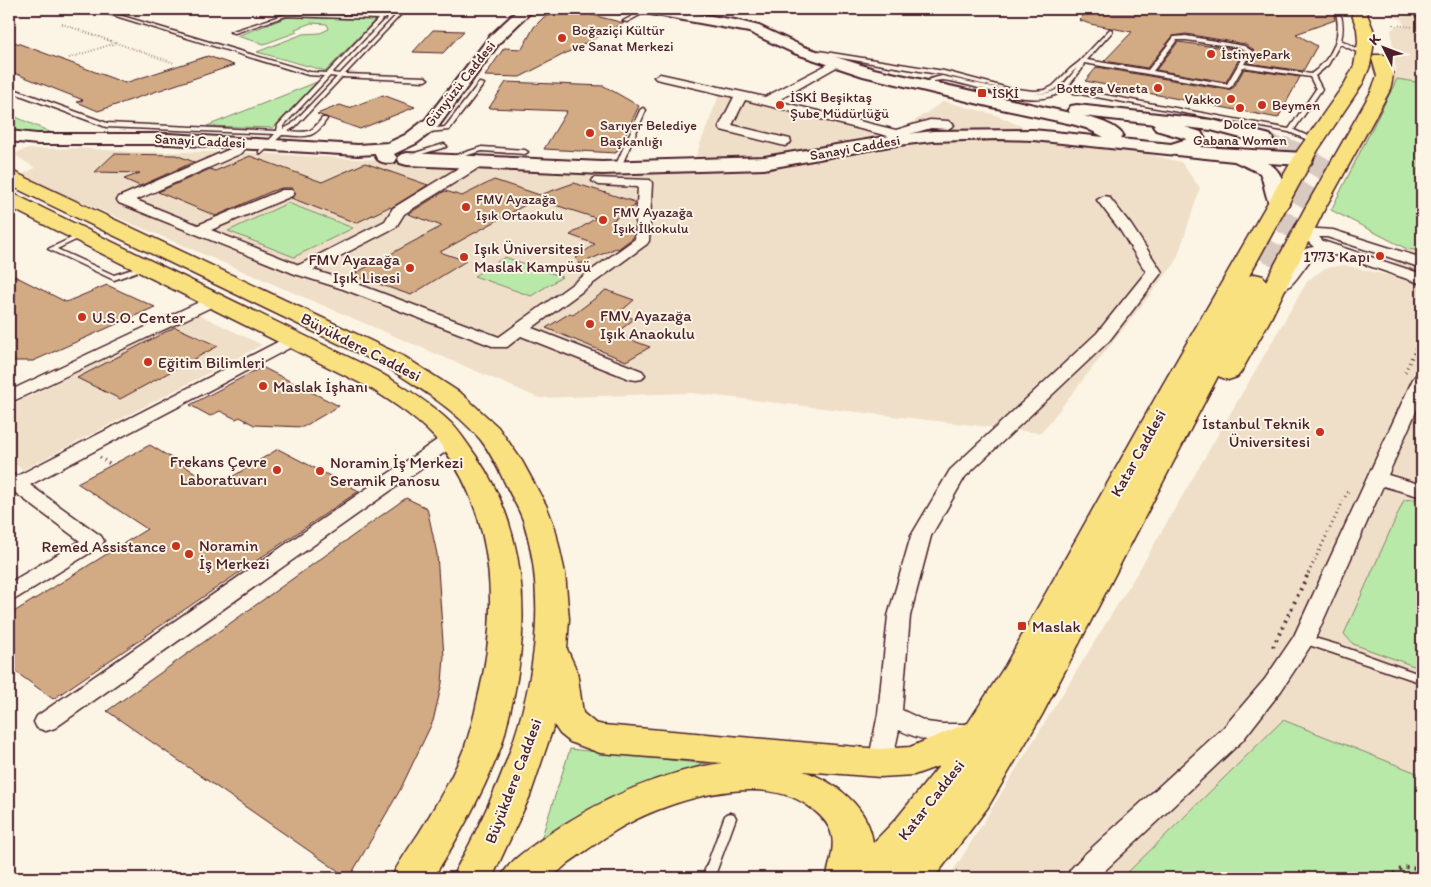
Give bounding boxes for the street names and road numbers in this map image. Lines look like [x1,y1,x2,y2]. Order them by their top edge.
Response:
street label: Günyüzü Caddesi [421,37,499,131]
street label: Sanayi Caddesi [154,130,246,152]
street label: Sanayi Caddesi [809,132,901,164]
street label: Büyükdere Caddesi [298,309,424,385]
street label: Katar Caddesi [1106,406,1170,500]
street label: Büyükdere Caddesi [480,716,546,846]
street label: Katar Caddesi [894,756,968,844]

